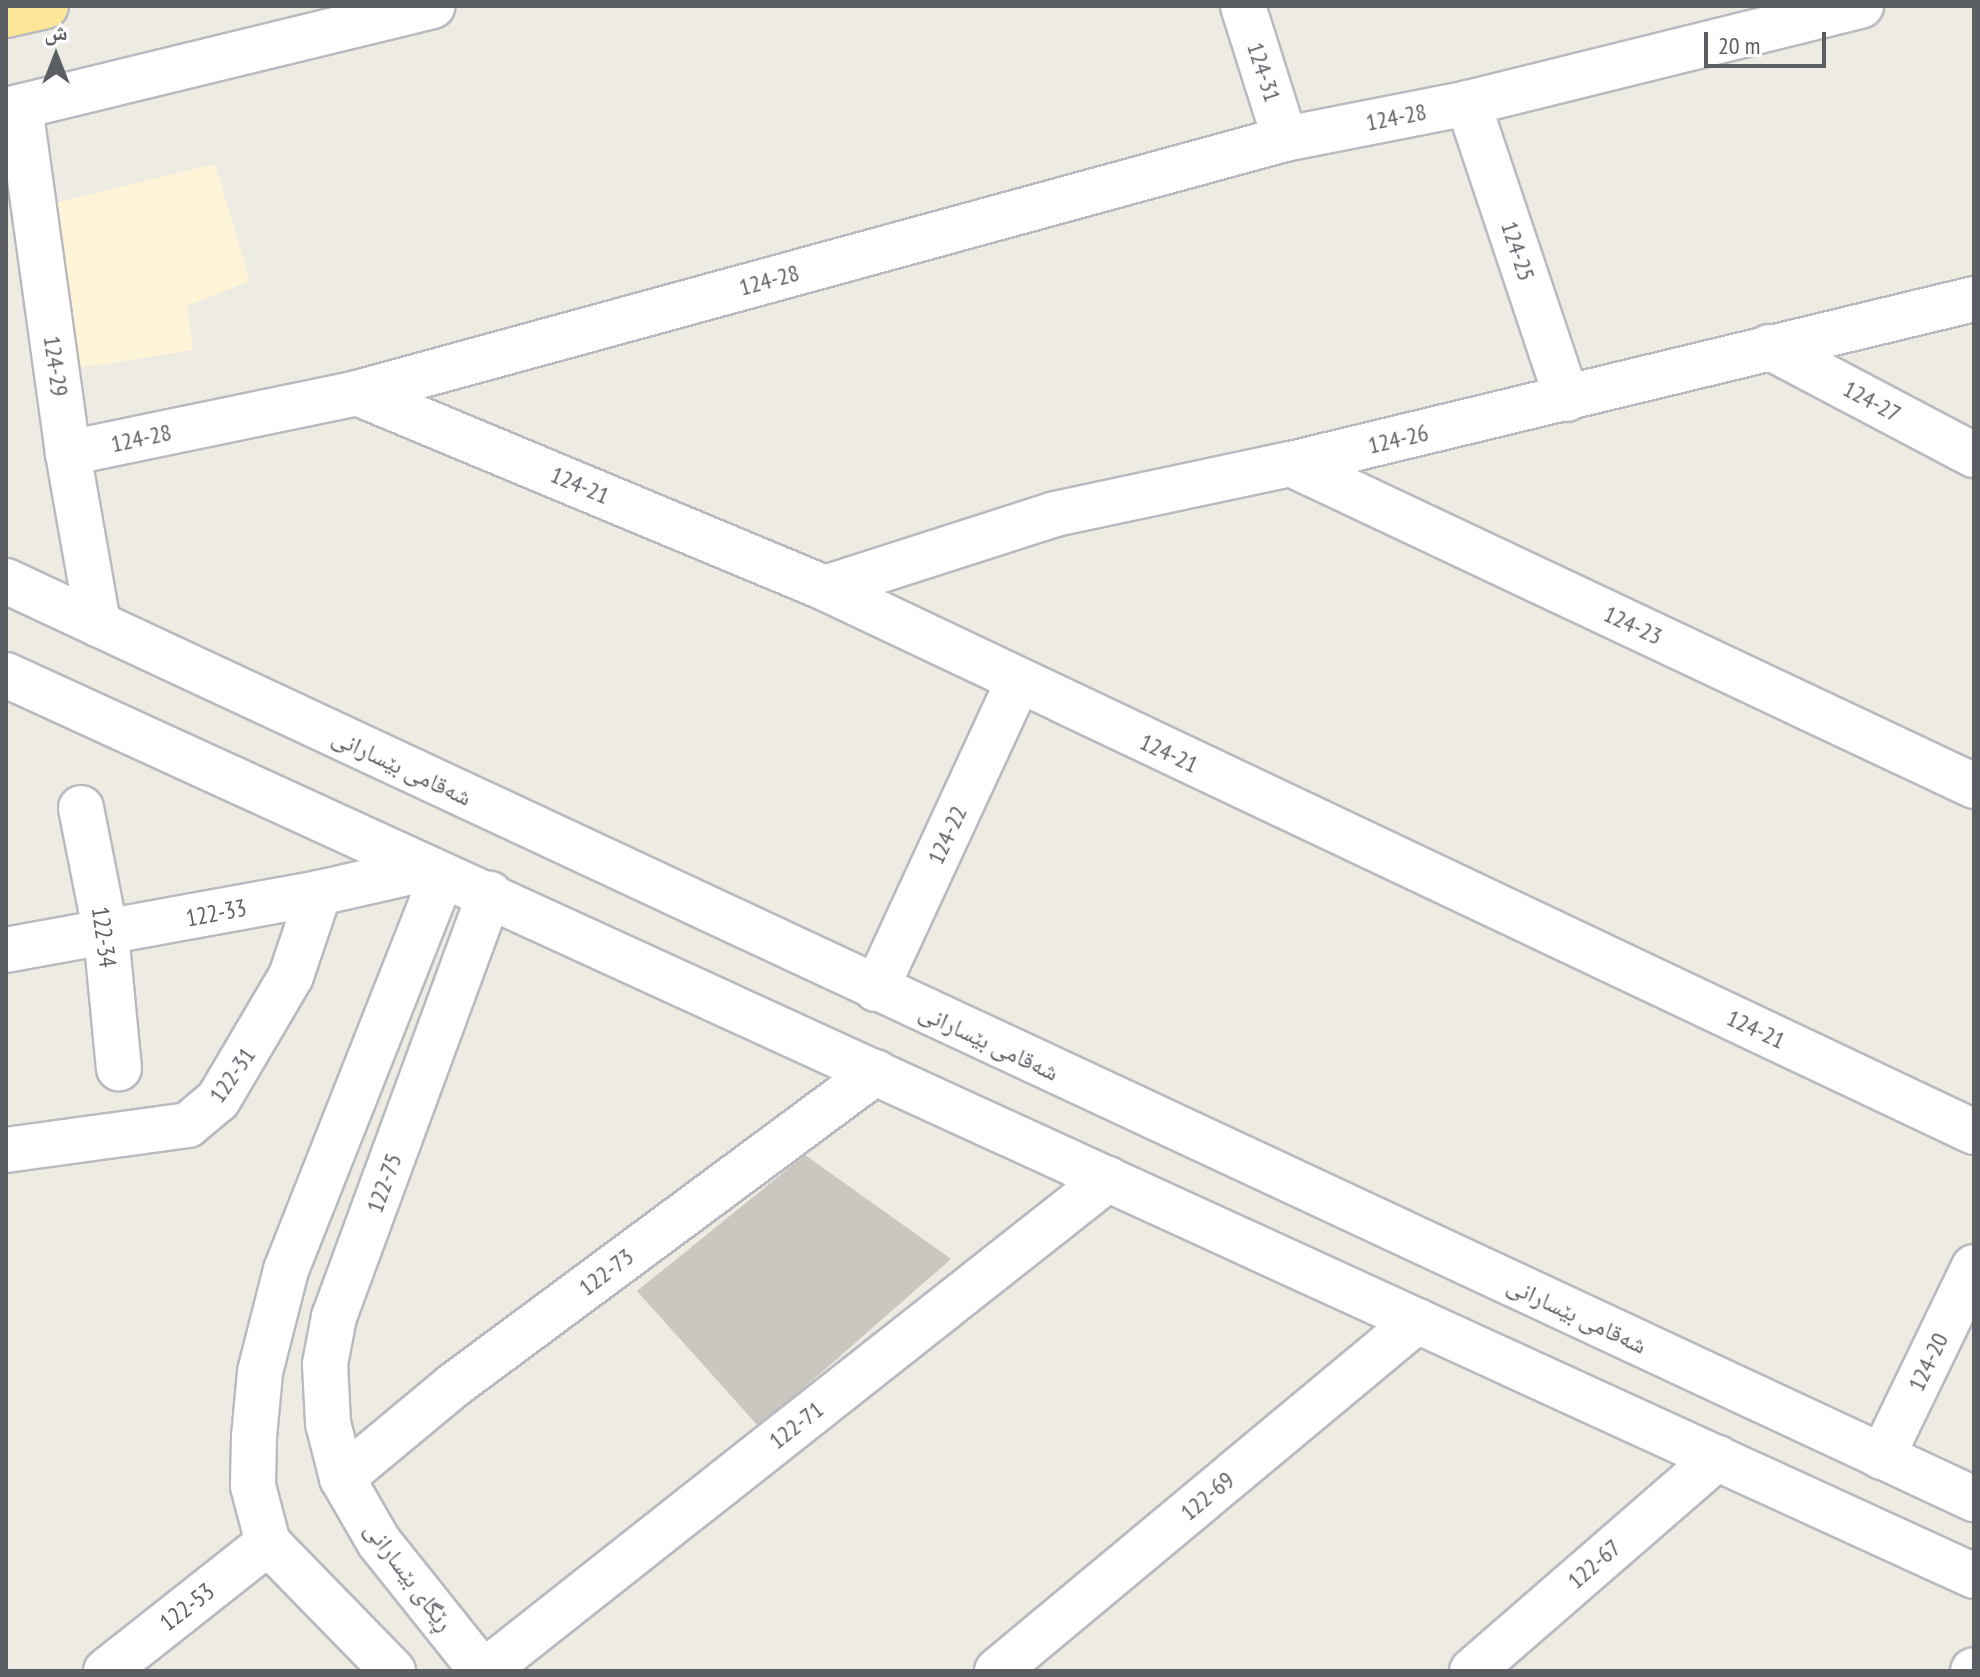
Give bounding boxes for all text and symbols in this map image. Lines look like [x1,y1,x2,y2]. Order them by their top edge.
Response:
north arrow [16,16,96,96]
scale bar [1708,16,1830,66]
text: ش [44,18,68,46]
text: 20 m [1718,30,1760,61]
street label: 124-31 [1241,39,1287,105]
street label: 124-28 [1363,97,1429,137]
street label: 124-25 [1495,218,1541,284]
street label: 124-28 [736,258,802,302]
street label: 124-29 [37,334,75,398]
street label: 124-27 [1838,374,1906,428]
street label: 124-28 [108,418,174,458]
street label: 124-26 [1365,418,1431,460]
street label: 124-21 [546,460,614,510]
street label: 124-23 [1599,599,1667,651]
street label: شەقامی بێسارانی [328,722,476,812]
street label: 124-21 [1135,727,1203,779]
street label: 124-22 [921,801,973,869]
street label: 122-33 [183,893,249,933]
street label: 122-34 [85,905,123,969]
street label: شەقامی بێسارانی [915,997,1063,1087]
street label: 124-21 [1722,1003,1790,1055]
street label: 122-31 [203,1042,261,1108]
street label: 122-75 [360,1149,408,1217]
street label: 122-73 [573,1242,639,1302]
street label: شەقامی بێسارانی [1503,1270,1651,1360]
street label: 124-20 [1902,1328,1954,1396]
street label: 122-71 [763,1395,829,1455]
street label: 122-69 [1174,1465,1240,1527]
street label: ڕێگای بێسارانی [358,1516,460,1636]
street label: 122-67 [1562,1533,1626,1595]
street label: 122-53 [154,1577,220,1637]

